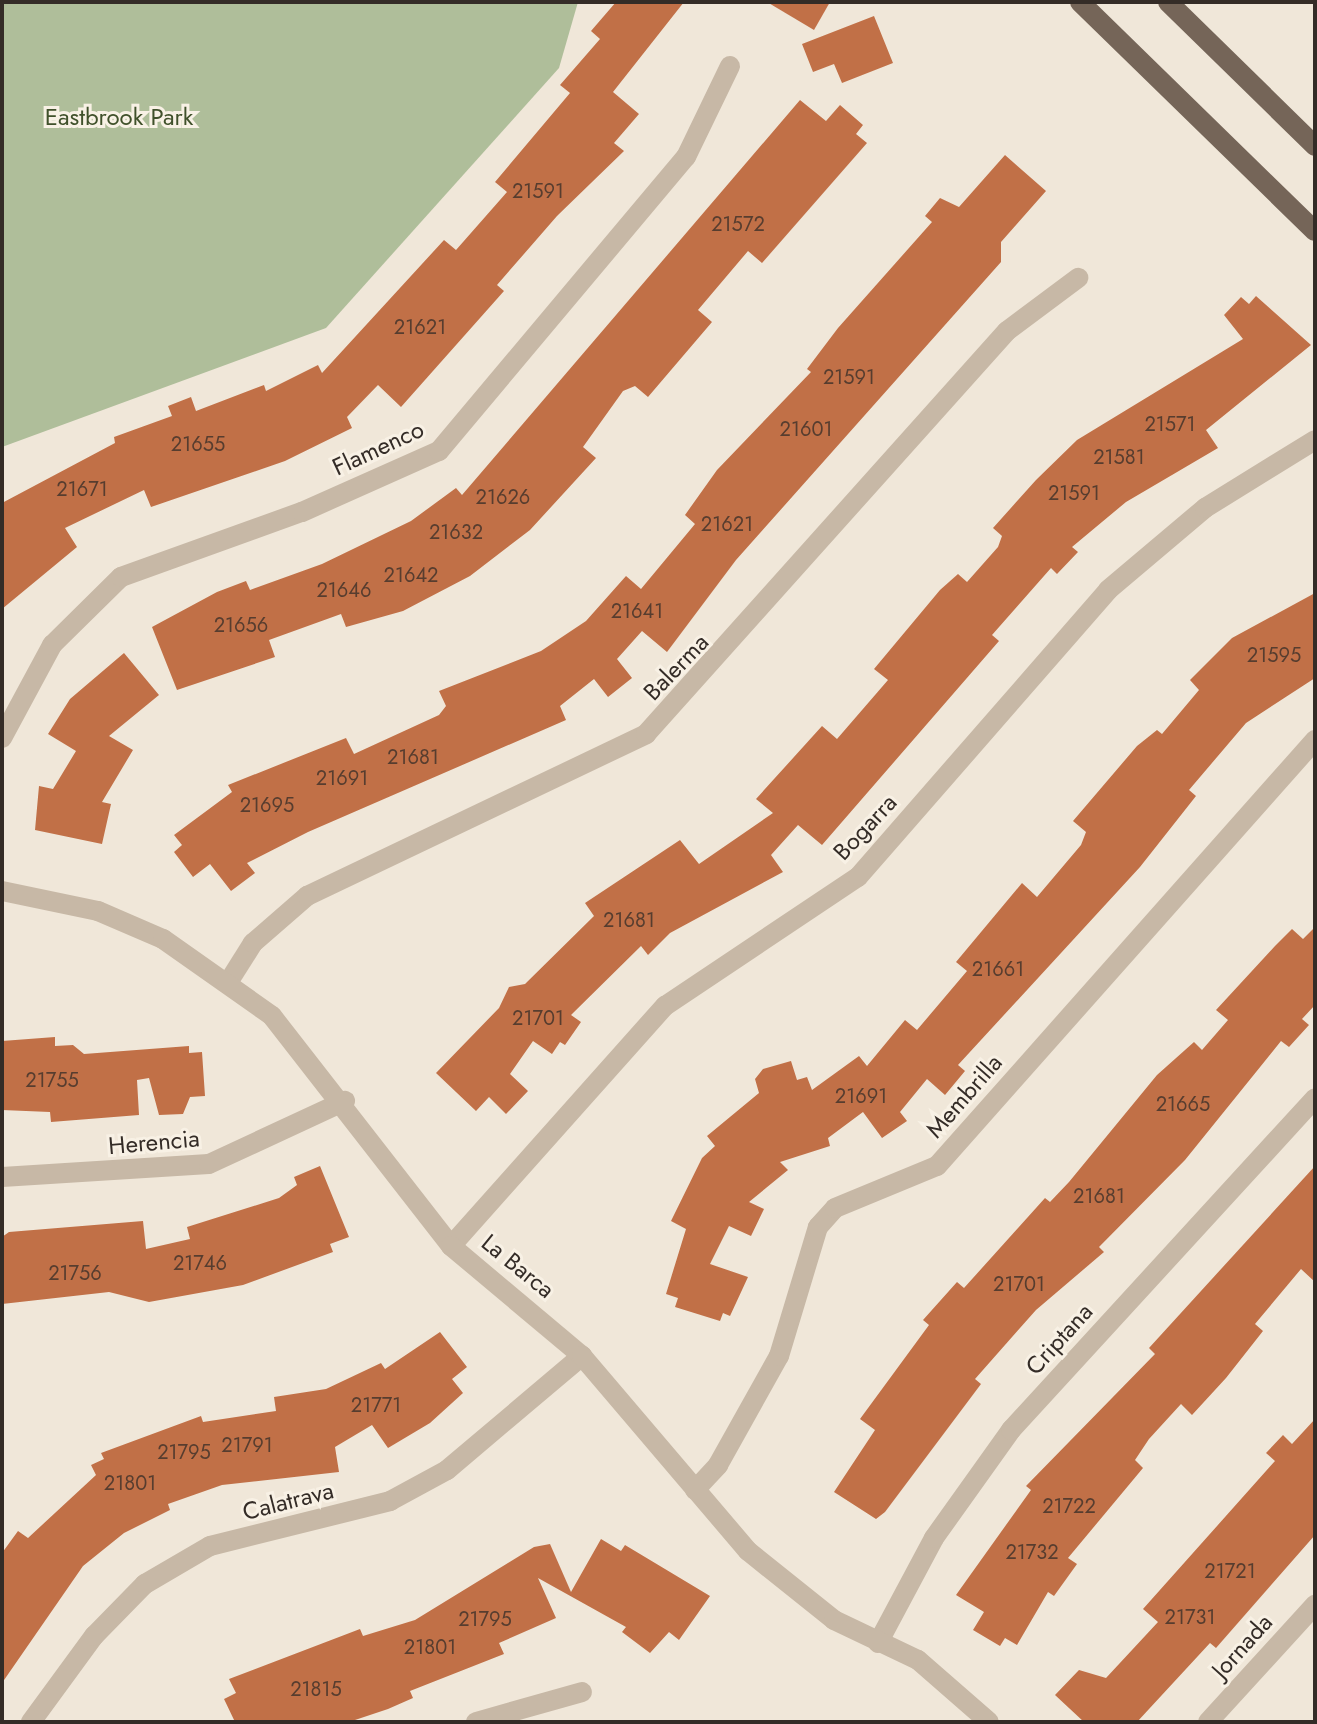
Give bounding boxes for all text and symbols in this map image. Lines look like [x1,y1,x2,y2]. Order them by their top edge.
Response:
park label: Eastbrook Park [45,103,193,131]
house number: 21591 [512,179,564,203]
house number: 21572 [711,212,765,236]
house number: 21621 [394,315,446,339]
house number: 21591 [823,365,875,389]
house number: 21571 [1144,412,1196,436]
street label: Flamenco [328,414,428,482]
house number: 21601 [780,417,832,441]
house number: 21655 [171,432,225,456]
house number: 21581 [1093,445,1145,469]
house number: 21671 [56,477,108,501]
house number: 21591 [1048,481,1100,505]
house number: 21626 [476,485,530,509]
house number: 21621 [701,512,753,536]
house number: 21632 [429,520,483,544]
house number: 21642 [384,563,438,587]
house number: 21646 [316,578,372,602]
house number: 21641 [611,599,663,623]
house number: 21656 [214,613,268,637]
street label: Balerma [637,628,715,706]
house number: 21595 [1247,643,1301,667]
house number: 21681 [387,745,439,769]
house number: 21691 [316,766,368,790]
street label: Bogarra [827,788,903,866]
house number: 21695 [240,793,294,817]
house number: 21681 [603,908,655,932]
house number: 21661 [972,957,1024,981]
house number: 21701 [512,1006,564,1030]
street label: Membrilla [920,1048,1008,1144]
house number: 21755 [25,1068,79,1092]
house number: 21691 [835,1084,887,1108]
house number: 21665 [1156,1092,1210,1116]
street label: Herencia [107,1124,201,1160]
house number: 21681 [1073,1184,1125,1208]
street label: La Barca [476,1228,560,1304]
house number: 21746 [173,1251,227,1275]
house number: 21756 [48,1261,102,1285]
house number: 21701 [993,1272,1045,1296]
street label: Criptana [1020,1297,1098,1381]
house number: 21771 [351,1393,401,1417]
house number: 21791 [221,1433,273,1457]
house number: 21795 [157,1440,211,1464]
house number: 21801 [104,1471,156,1495]
street label: Calatrava [240,1476,336,1526]
house number: 21722 [1042,1494,1096,1518]
house number: 21732 [1005,1540,1059,1564]
house number: 21721 [1204,1559,1256,1583]
house number: 21731 [1165,1605,1215,1629]
house number: 21795 [458,1607,512,1631]
street label: Jornada [1206,1608,1278,1684]
house number: 21801 [404,1635,456,1659]
house number: 21815 [290,1677,342,1701]

